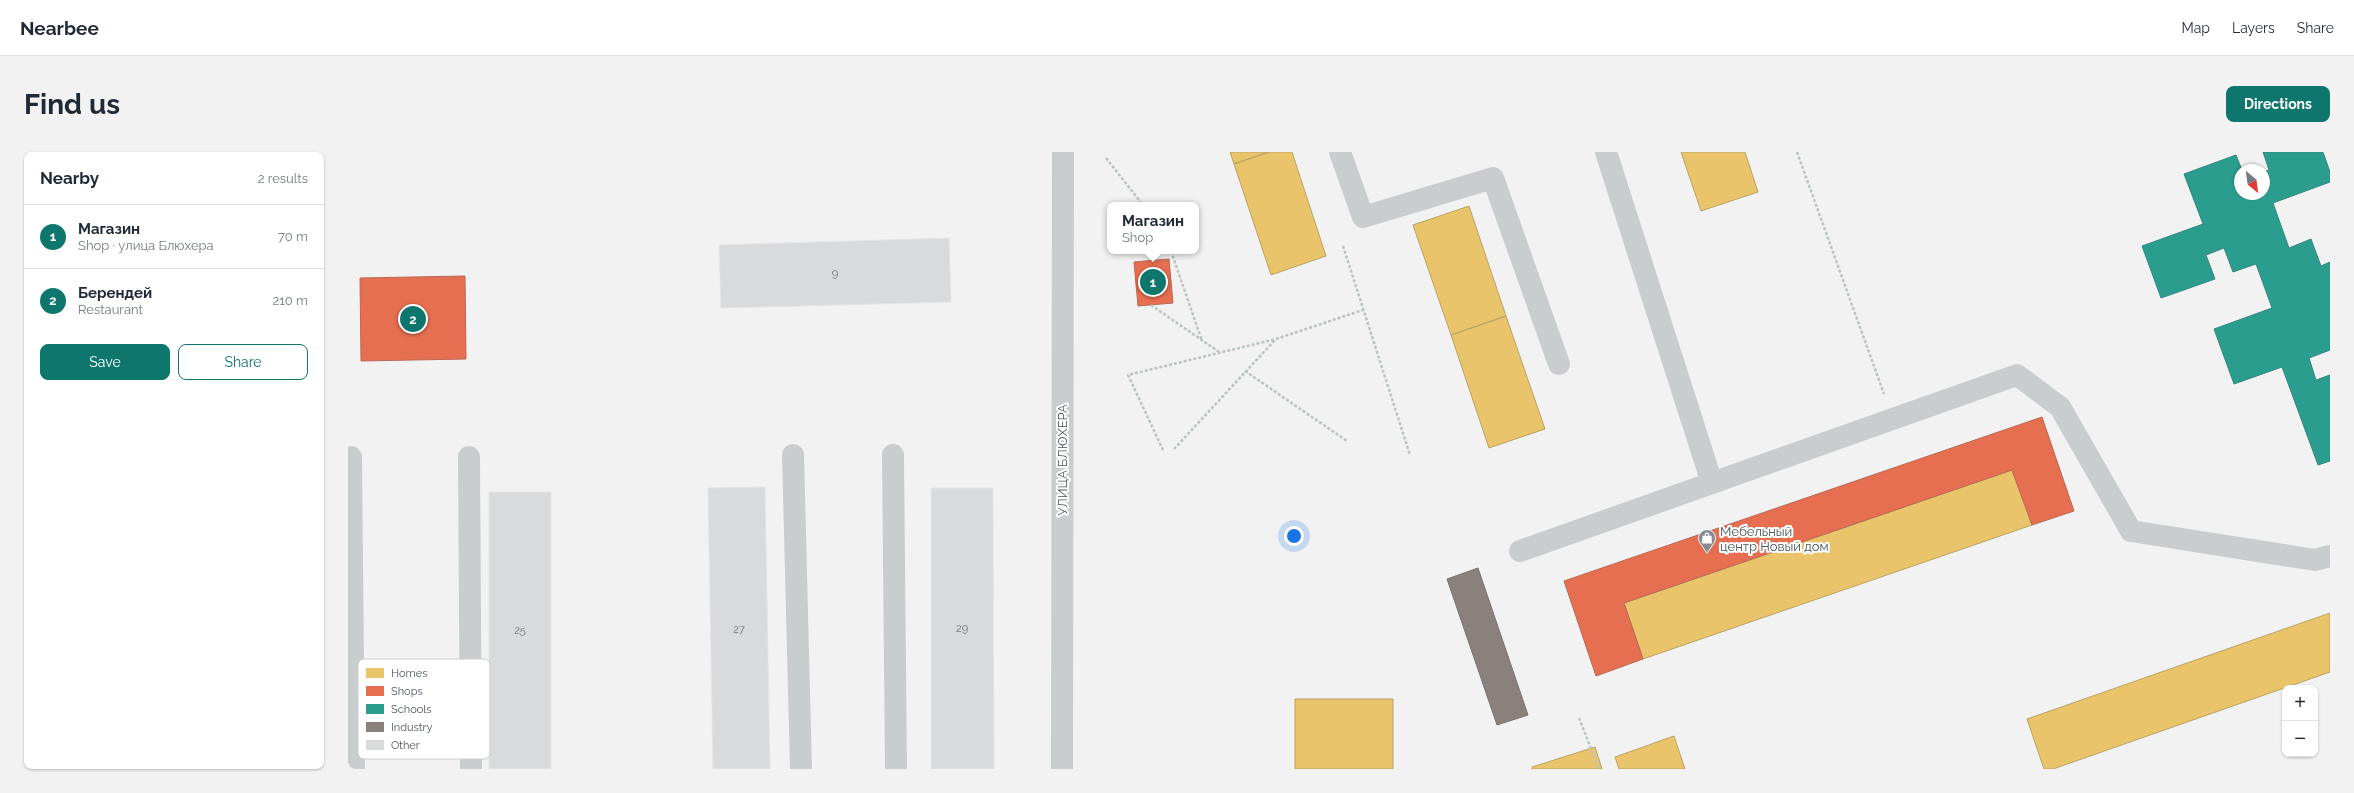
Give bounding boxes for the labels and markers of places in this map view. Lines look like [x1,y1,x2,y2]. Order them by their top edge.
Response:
pin: 1 [1140,267,1166,297]
pin: 2 [400,304,426,334]
place label: Мебельный центр Новый дом [1720,524,1829,554]
shop icon: Мебельный центр Новый дом [1697,528,1717,553]

